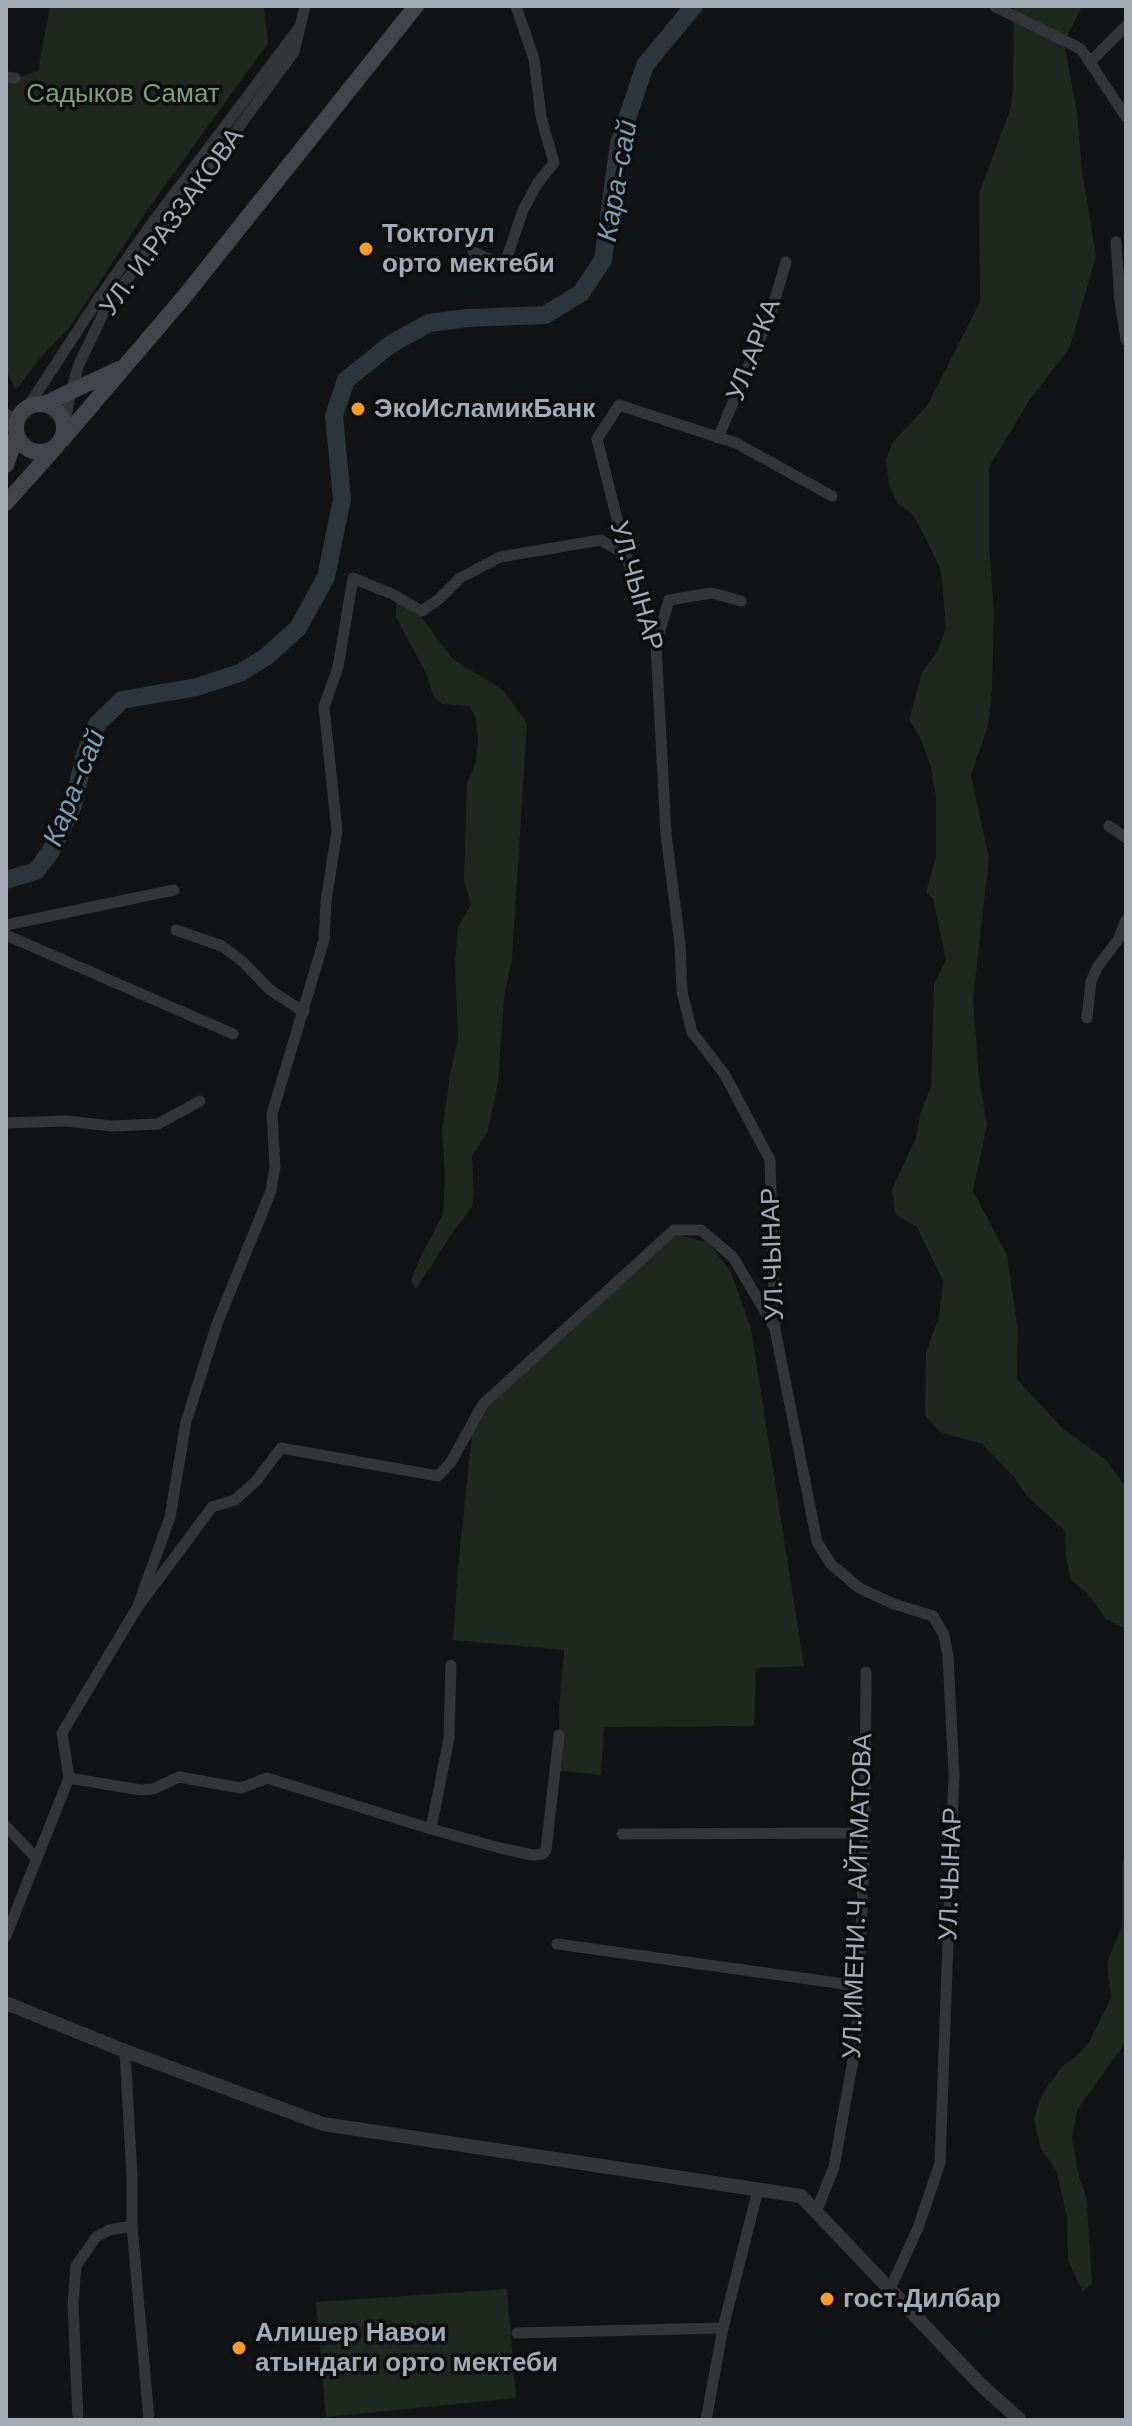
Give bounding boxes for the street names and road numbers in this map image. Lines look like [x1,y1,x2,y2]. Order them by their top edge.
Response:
street label: УЛ. И.РАЗЗАКОВА [93,122,251,322]
street label: УЛ.АРКА [720,295,788,405]
street label: УЛ.ЧЫНАР [603,518,669,654]
street label: УЛ.ЧЫНАР [755,1187,791,1321]
street label: УЛ.ИМЕНИ.Ч АЙТМАТОВА [837,1733,879,2059]
street label: УЛ.ЧЫНАР [933,1807,969,1941]

